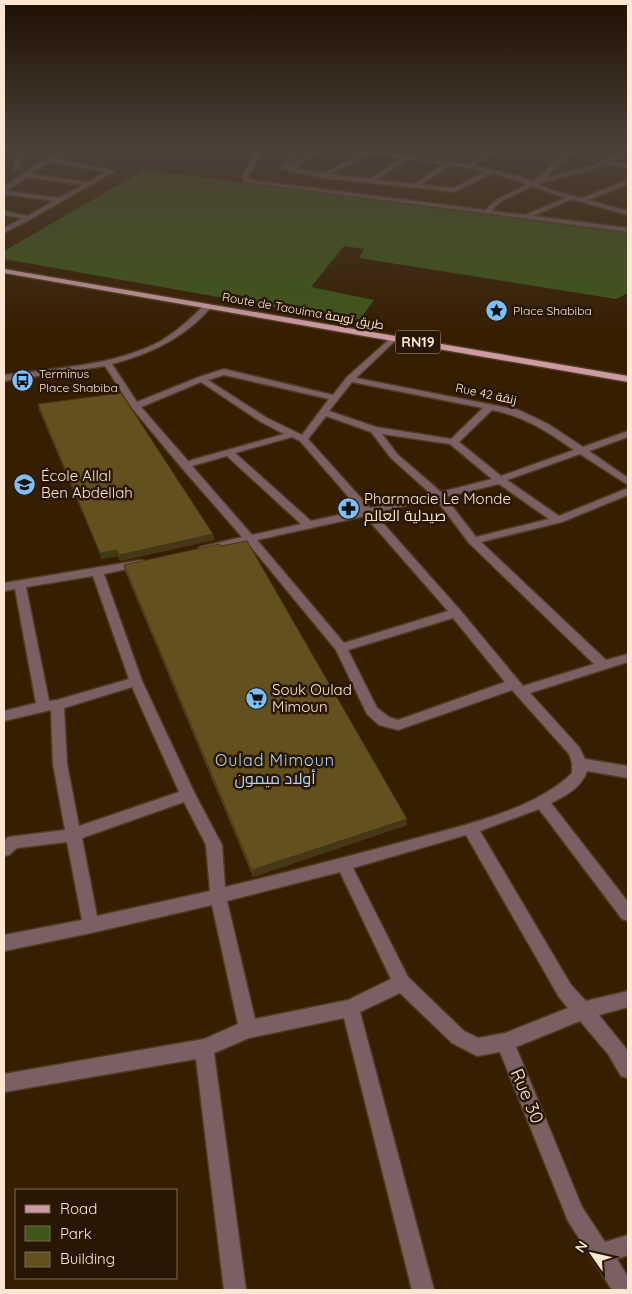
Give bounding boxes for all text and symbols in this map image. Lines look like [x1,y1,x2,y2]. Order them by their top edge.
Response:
street label: Route de Taouima طريق تويمة [221,289,385,332]
place icon: Place Shabiba [485,299,509,323]
place label: Place Shabiba [513,303,592,318]
road number: RN19 [396,331,440,354]
place label: Terminus Place Shabiba [39,366,118,395]
bus stop icon: Terminus Place Shabiba [11,369,35,393]
street label: Rue 42 زنقة [454,380,518,407]
place label: École Allal Ben Abdellah [41,466,133,502]
school or university icon: École Allal Ben Abdellah [13,473,37,497]
place label: Pharmacie Le Monde صيدلية العالم [364,489,511,526]
pharmacy icon: Pharmacie Le Monde صيدلية العالم [336,496,360,520]
place label: Souk Oulad Mimoun [272,680,352,716]
supermarket icon: Souk Oulad Mimoun [244,687,268,711]
district label: Oulad Mimoun أولاد ميمون [215,750,335,789]
street label: Rue 30 [506,1065,549,1127]
legend [15,1189,178,1279]
text: Road [60,1199,97,1218]
text: Park [60,1224,92,1243]
north arrow [567,1229,617,1279]
text: N [571,1237,592,1256]
text: Building [60,1249,115,1268]

